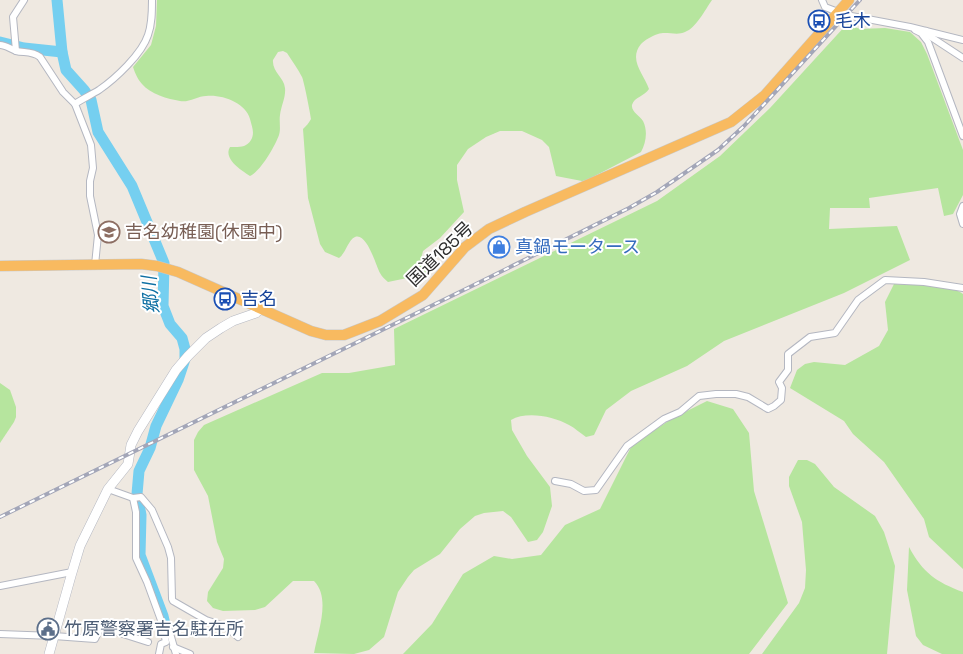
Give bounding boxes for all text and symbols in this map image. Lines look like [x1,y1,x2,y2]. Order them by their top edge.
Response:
bus stop icon: 毛木 [807,9,831,33]
place label: 毛木 [835,9,871,32]
street label: 国道185号 [402,216,478,291]
school or university icon: 吉名幼稚園(休園中) [97,220,121,244]
place label: 吉名幼稚園(休園中) [125,220,283,243]
shop icon: 真鍋モータース [487,235,511,259]
place label: 真鍋モータース [515,235,640,258]
water label: 郷川 [136,273,165,315]
bus stop icon: 吉名 [213,287,237,311]
place label: 吉名 [241,287,277,310]
public building icon: 竹原警察署吉名駐在所 [36,617,60,641]
place label: 竹原警察署吉名駐在所 [64,617,244,640]

